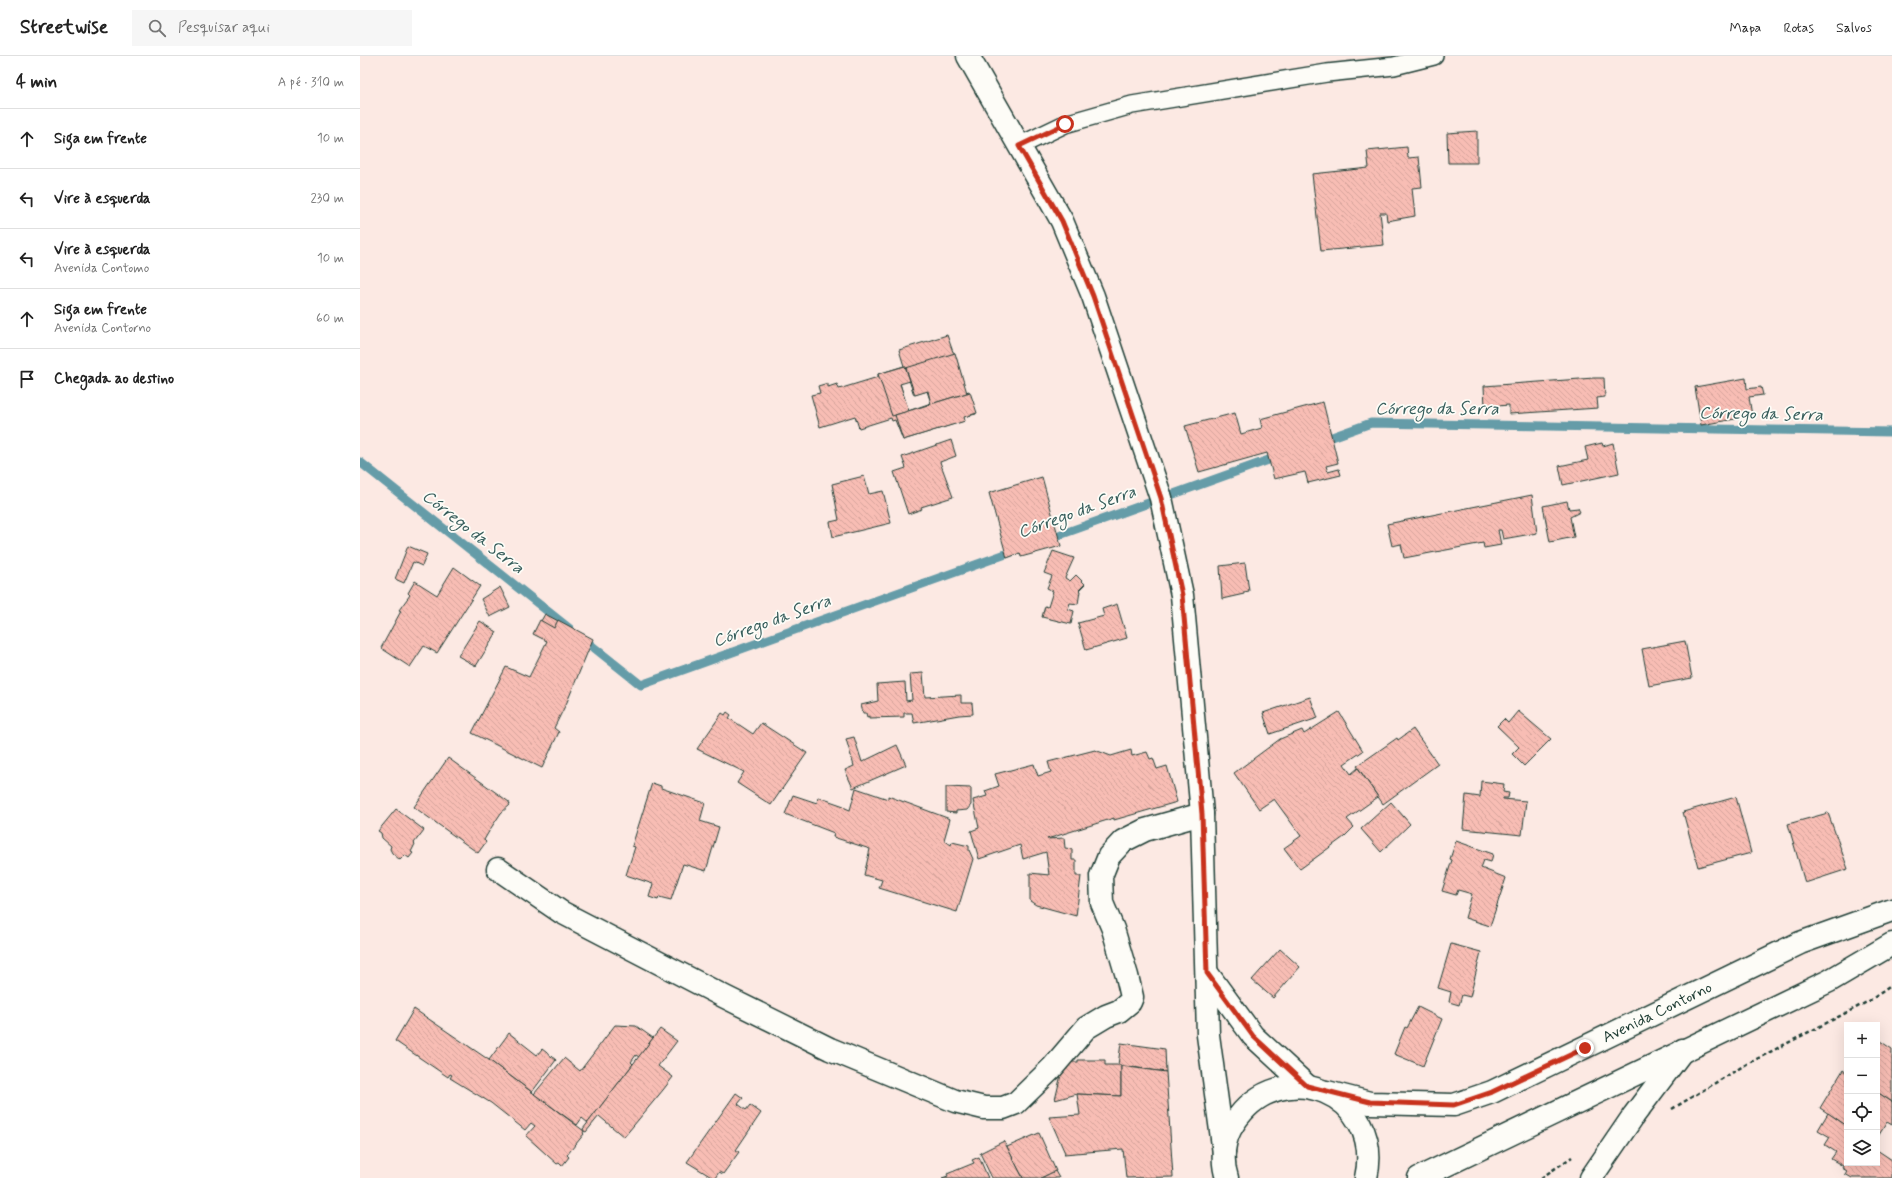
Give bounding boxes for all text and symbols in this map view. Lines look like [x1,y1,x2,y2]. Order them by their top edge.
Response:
search box [132,10,412,46]
text: Streetwise [20,15,108,40]
icon: search [146,17,168,39]
text: Pesquisar aqui [178,18,270,38]
text: Mapa [1730,19,1761,37]
text: Rotas [1783,19,1814,37]
text: Salvos [1836,19,1872,37]
text: 4 min [16,71,57,93]
text: A pé · 310 m [278,74,344,91]
route start [1056,115,1074,133]
icon: ahead [16,128,38,150]
text: Siga em frente [54,129,147,149]
text: 10 m [317,130,344,147]
icon: left [16,188,38,210]
text: Vire à esquerda [54,189,150,209]
text: 230 m [310,190,344,207]
text: Vire à esquerda [54,240,150,260]
icon: left [16,248,38,270]
text: 10 m [317,250,344,267]
text: Avenida Contomo [54,260,149,277]
text: Siga em frente [54,300,147,320]
icon: ahead [16,308,38,330]
text: 60 m [316,310,344,327]
text: Avenida Contorno [54,320,151,337]
icon: arrive [16,368,38,390]
text: Chegada ao destino [54,369,174,389]
water label: Córrego da Serra [1375,398,1500,422]
water label: Córrego da Serra [1699,402,1824,428]
water label: Córrego da Serra [1015,480,1140,545]
water label: Córrego da Serra [416,485,529,581]
water label: Córrego da Serra [710,589,835,654]
street label: Avenida Contorno [1599,977,1716,1048]
map controls [1844,1022,1880,1166]
button: + [1844,1022,1880,1058]
route end [1576,1039,1594,1057]
button: − [1844,1058,1880,1094]
button: locate [1844,1094,1880,1130]
button: layers [1844,1130,1880,1166]

